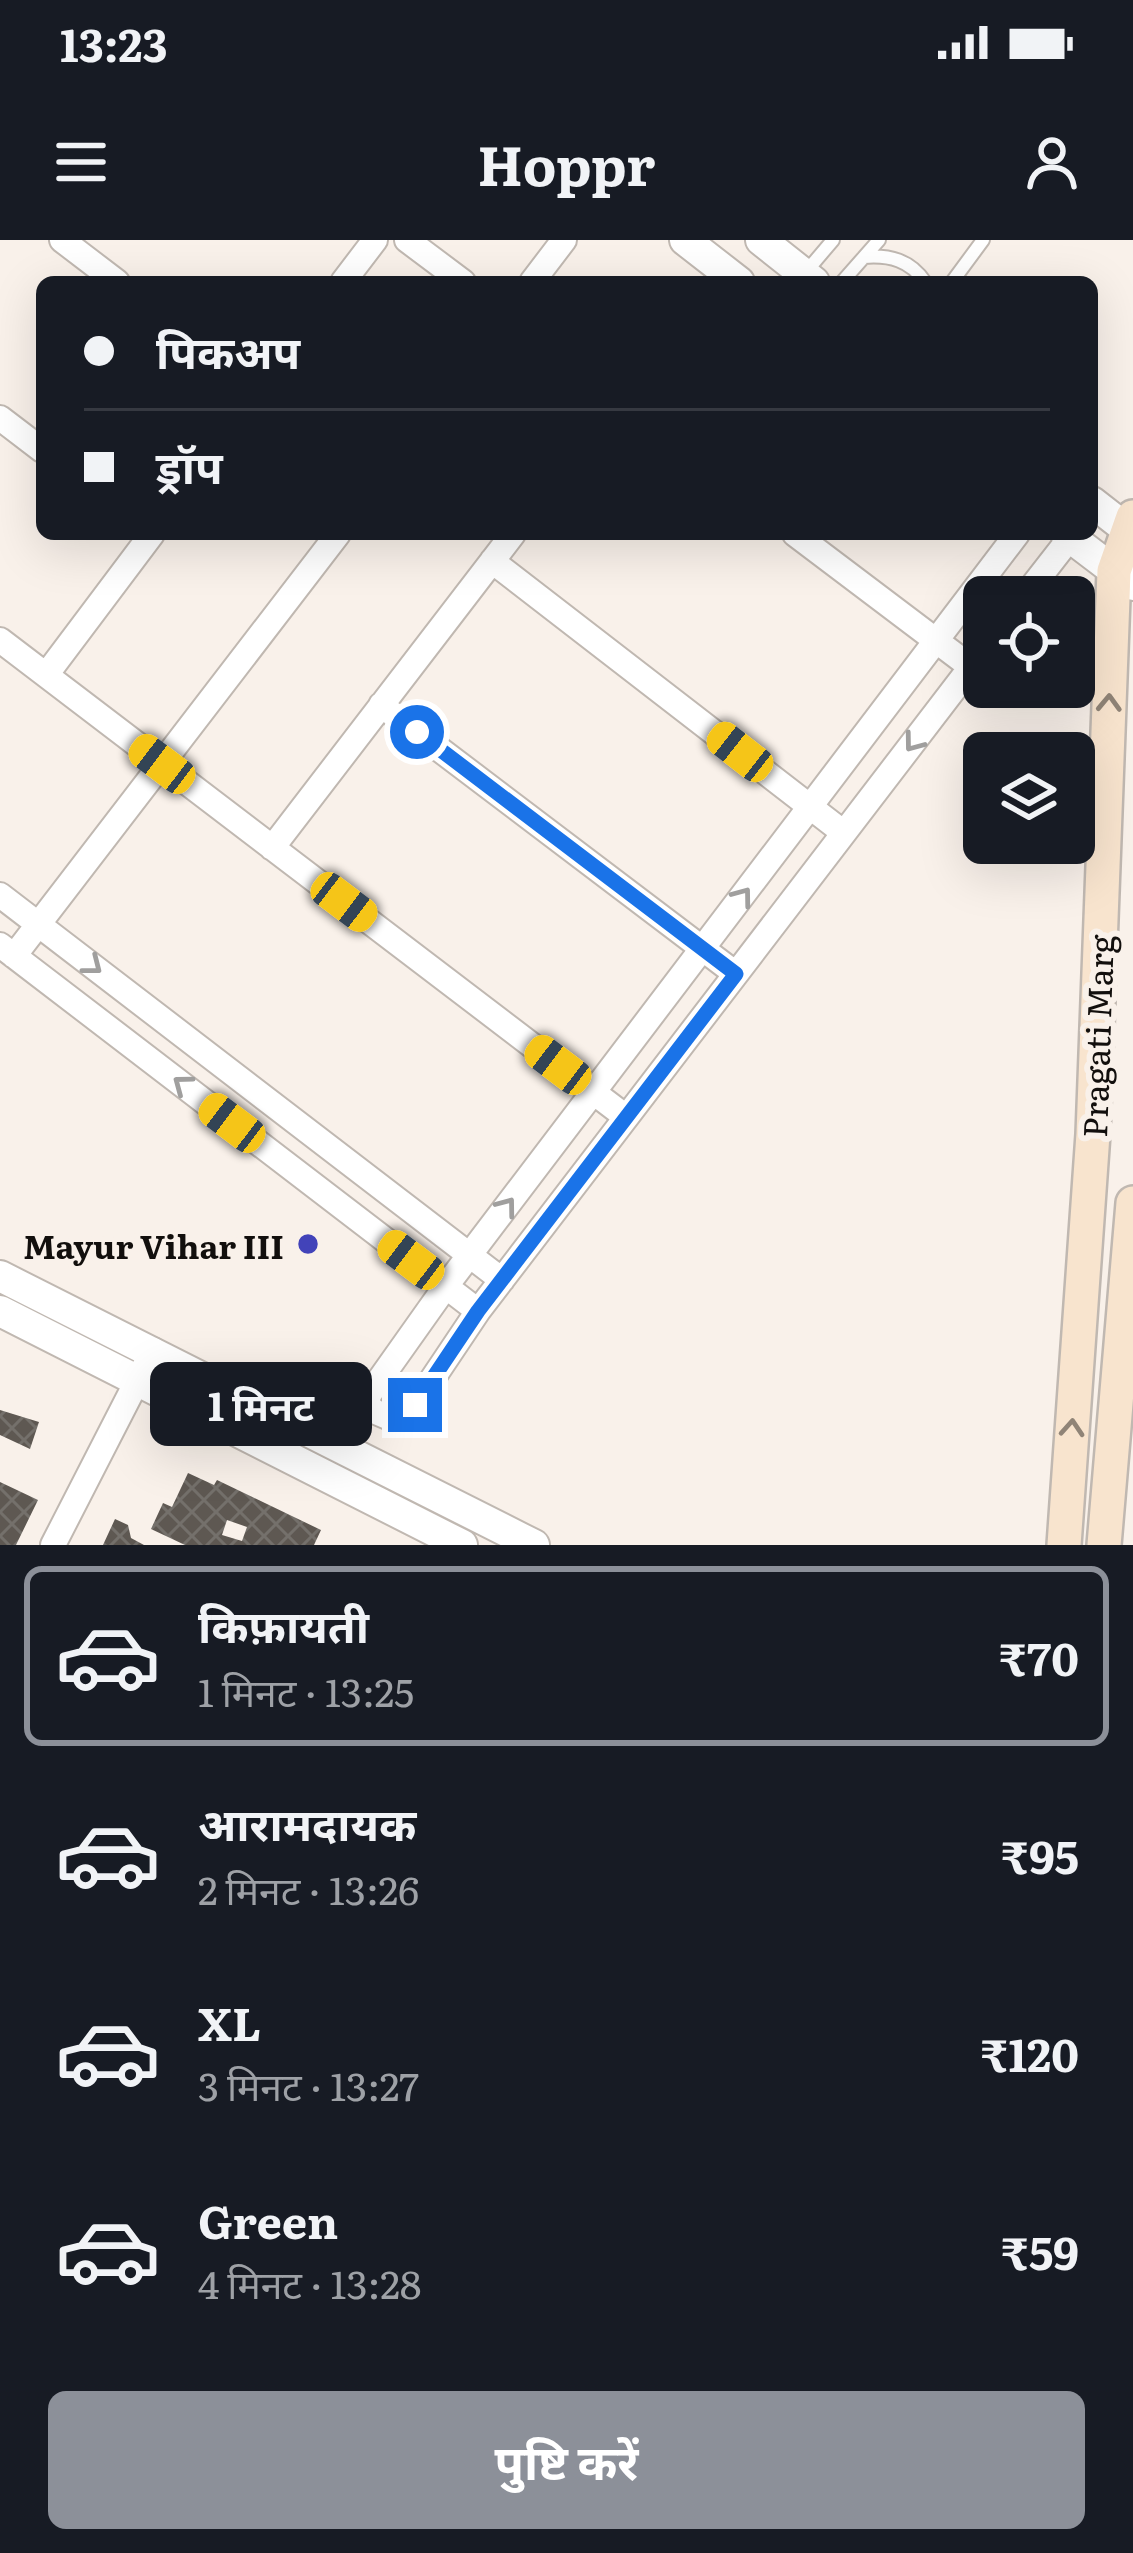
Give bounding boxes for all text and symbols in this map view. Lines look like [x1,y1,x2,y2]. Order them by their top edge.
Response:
text: 13:23 [60,9,168,76]
text: Hoppr [478,122,655,203]
icon: menu [48,129,114,195]
icon: person [1019,129,1085,195]
text: पिकअप [156,316,300,383]
text: ड्रॉप [156,431,223,498]
map controls [963,576,1095,864]
button: locate [963,576,1095,708]
one-way arrow [1096,693,1122,712]
route start [390,705,444,759]
car [701,716,779,788]
car [122,728,202,800]
one-way arrow [906,729,927,751]
button: layers [963,732,1095,864]
car [304,866,384,938]
one-way arrow [728,887,750,909]
street label: Pragati Marg [1068,933,1124,1138]
one-way arrow [79,952,101,973]
car [518,1029,598,1101]
one-way arrow [174,1077,195,1099]
car [192,1087,272,1159]
one-way arrow [493,1198,514,1220]
place label: Mayur Vihar III [23,1220,284,1269]
car [371,1224,451,1296]
marker: Mayur Vihar III [295,1231,321,1257]
callout: 1 मिनट [151,1363,373,1447]
text: 1 मिनट [208,1375,314,1433]
route end [388,1378,442,1432]
one-way arrow [1059,1418,1085,1437]
text: किफ़ायती [198,1590,369,1657]
icon: car [54,1602,162,1710]
text: ₹70 [999,1623,1079,1690]
text: 1 मिनट · 13:25 [198,1661,414,1719]
text: आरामदायक [198,1788,416,1855]
icon: car [54,1800,162,1908]
text: ₹95 [1001,1821,1079,1888]
text: 2 मिनट · 13:26 [198,1859,419,1917]
text: XL [198,1988,261,2055]
icon: car [54,1998,162,2106]
text: ₹120 [981,2019,1079,2086]
text: 3 मिनट · 13:27 [198,2055,419,2113]
text: Green [198,2186,338,2253]
icon: car [54,2196,162,2304]
text: ₹59 [1001,2217,1079,2284]
text: 4 मिनट · 13:28 [198,2253,421,2311]
button: पुष्टि करें [48,2391,1085,2529]

